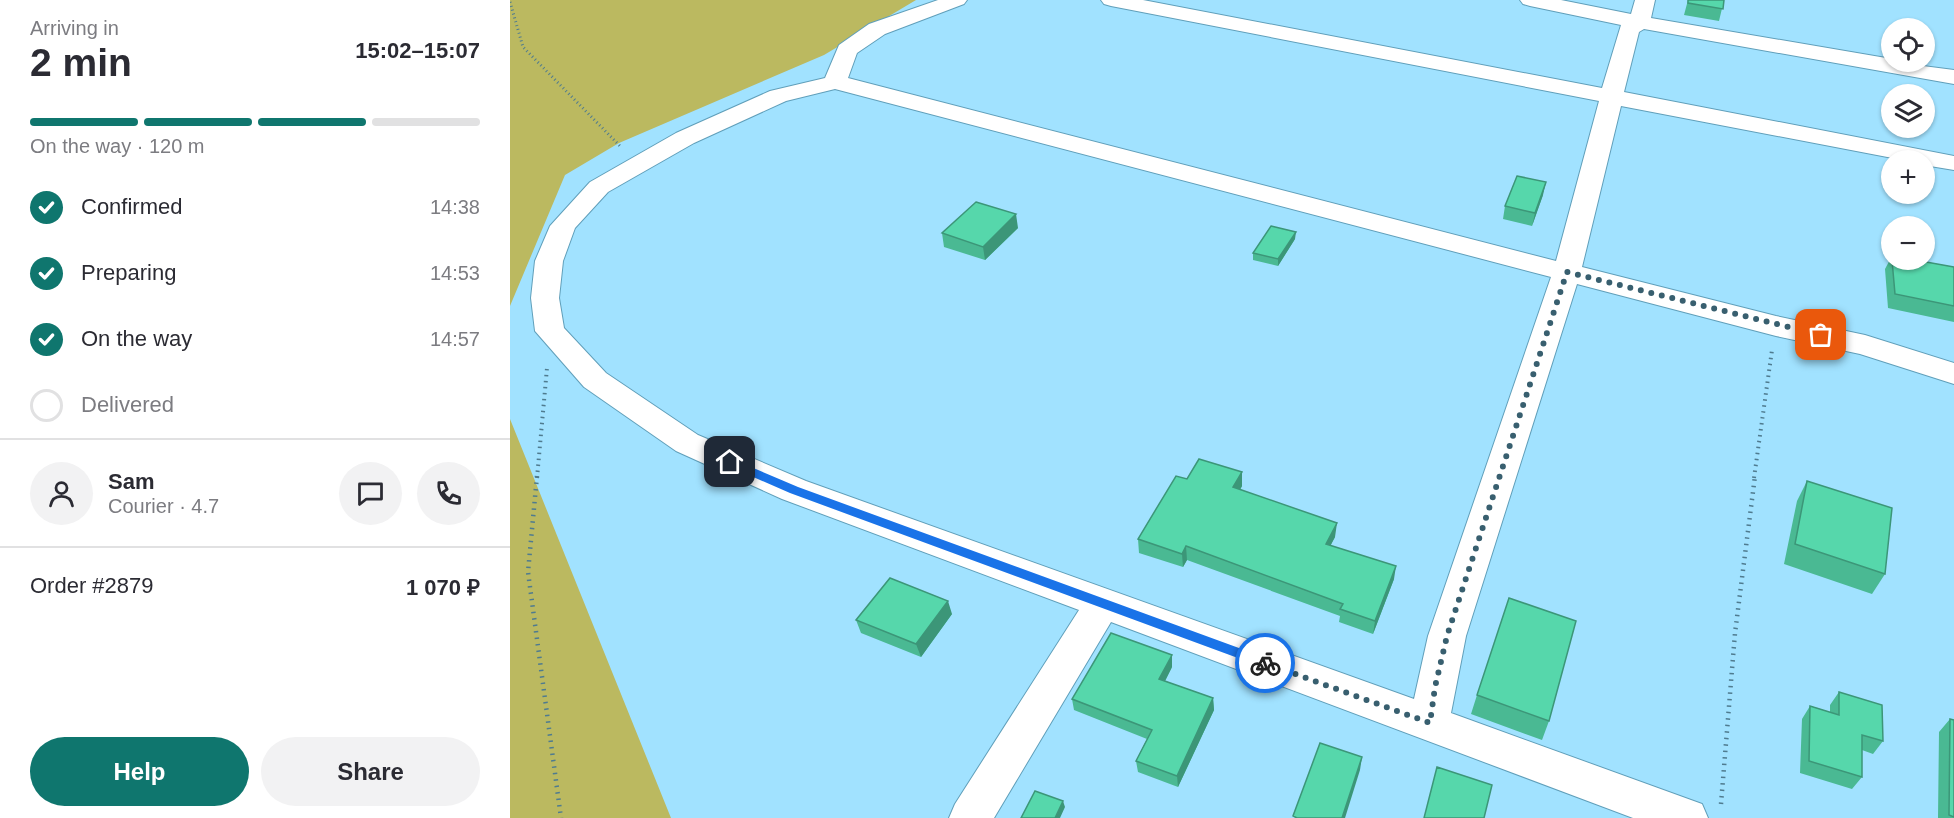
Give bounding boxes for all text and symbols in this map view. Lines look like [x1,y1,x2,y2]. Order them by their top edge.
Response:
text: Arriving in [30,17,119,39]
map controls [1881,18,1935,270]
button: locate [1881,18,1935,72]
text: 15:02–15:07 [355,38,480,63]
text: 2 min [30,41,132,84]
button: layers [1881,84,1935,138]
text: On the way · 120 m [30,135,205,157]
button: + [1881,150,1935,204]
icon: check [30,191,63,224]
text: Confirmed [81,194,182,219]
text: 14:38 [430,196,480,218]
button: − [1881,216,1935,270]
icon: check [30,257,63,290]
text: Preparing [81,260,176,285]
text: 14:53 [430,262,480,284]
pin [1795,309,1846,360]
icon: bag [1804,318,1837,351]
icon: check [30,323,63,356]
text: On the way [81,326,192,351]
text: 14:57 [430,328,480,350]
text: Delivered [81,392,174,417]
pin [704,436,755,487]
icon: home [713,445,746,478]
button: person [30,462,93,525]
button: chat [339,462,402,525]
button: phone [417,462,480,525]
text: Sam [108,469,154,494]
text: Courier · 4.7 [108,495,219,517]
text: Order #2879 [30,573,154,598]
text: 1 070 ₽ [406,575,480,600]
courier [1235,633,1295,693]
icon: bike [1249,647,1282,680]
button: Help [30,737,249,806]
button: Share [261,737,480,806]

